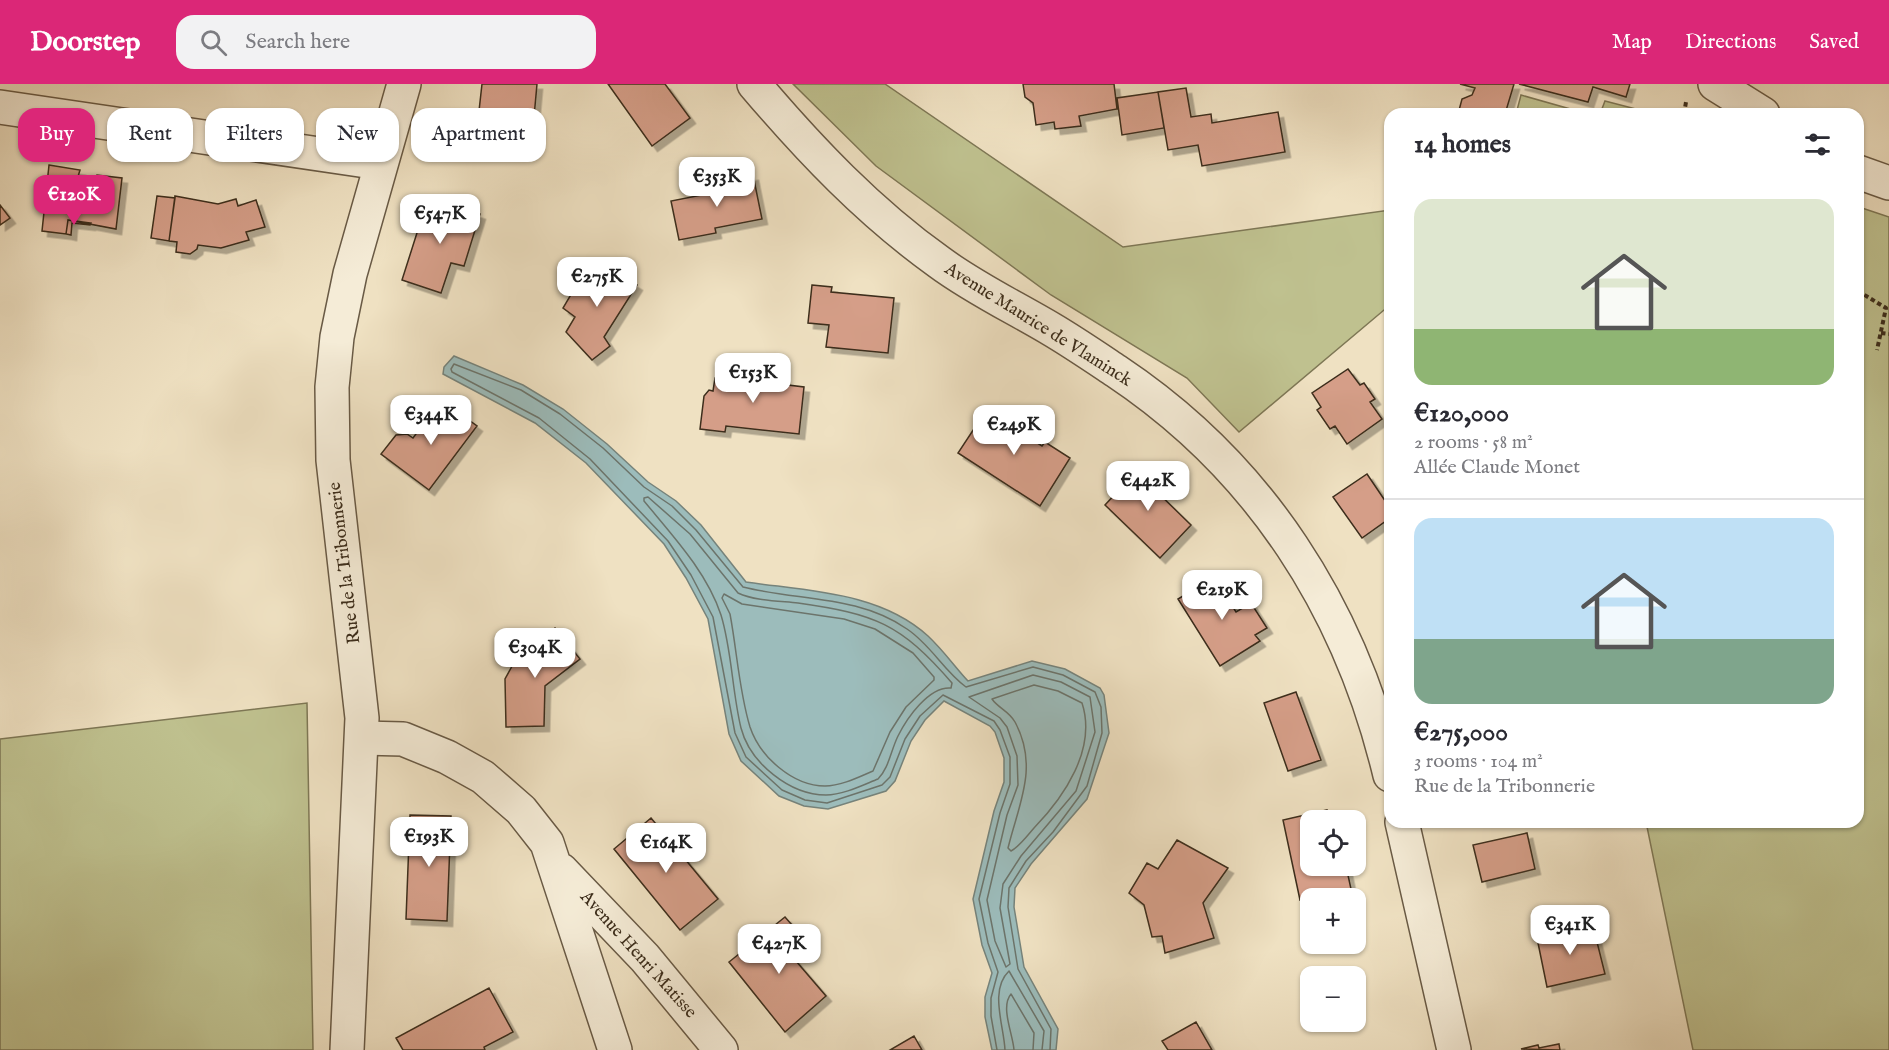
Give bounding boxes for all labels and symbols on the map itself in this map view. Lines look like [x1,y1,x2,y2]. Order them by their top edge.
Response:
pin: €353K [675,157,759,208]
pin: €120K [32,175,116,226]
pin: €547K [398,194,482,245]
pin: €275K [555,257,639,308]
street label: Avenue Maurice de Vlaminck [939,257,1136,392]
pin: €153K [711,353,795,404]
pin: €344K [389,395,473,446]
pin: €249K [972,405,1056,456]
pin: €442K [1106,461,1190,512]
street label: Rue de la Tribonnerie [324,481,366,645]
pin: €219K [1180,570,1264,621]
pin: €304K [493,628,577,679]
pin: €193K [387,817,471,868]
pin: €164K [624,823,708,874]
street label: Avenue Henri Matisse [574,886,701,1024]
pin: €341K [1528,905,1612,956]
pin: €427K [737,924,821,975]

